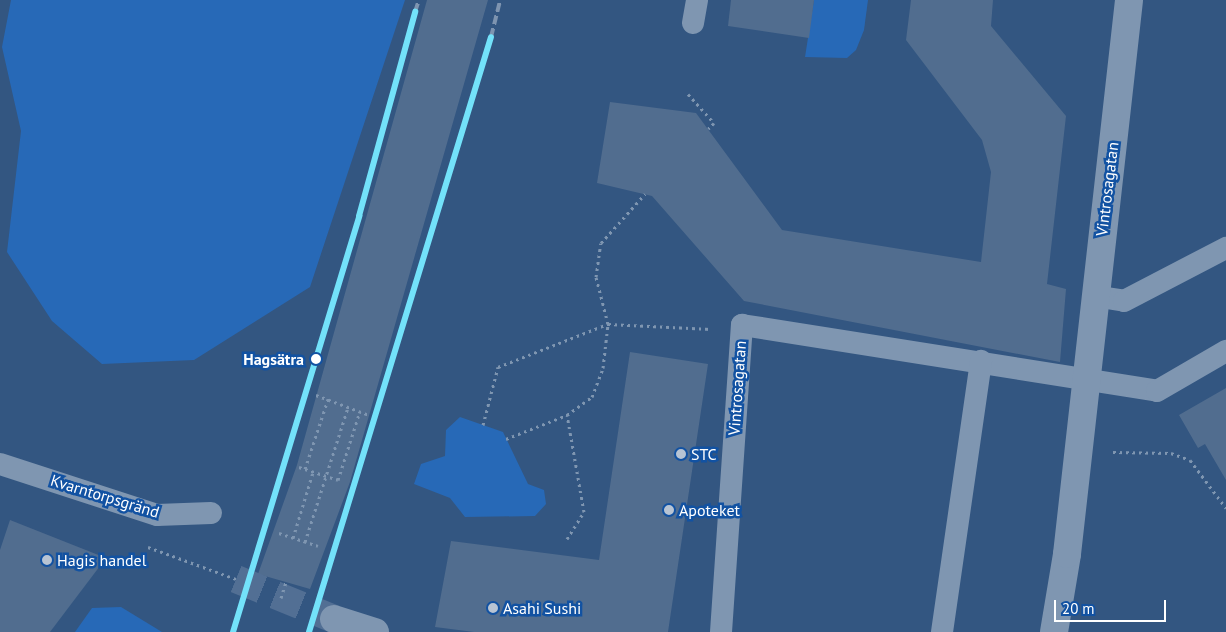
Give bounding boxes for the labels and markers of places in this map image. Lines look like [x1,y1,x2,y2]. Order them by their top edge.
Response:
place label: Hagsätra [243,349,304,369]
marker: Hagsätra [308,351,324,367]
place label: STC [691,444,717,464]
marker: STC [675,448,687,460]
place label: Apoteket [679,500,740,520]
marker: Apoteket [663,504,675,516]
place label: Hagis handel [57,550,146,570]
marker: Hagis handel [41,554,53,566]
place label: Asahi Sushi [503,598,581,618]
marker: Asahi Sushi [487,602,499,614]

